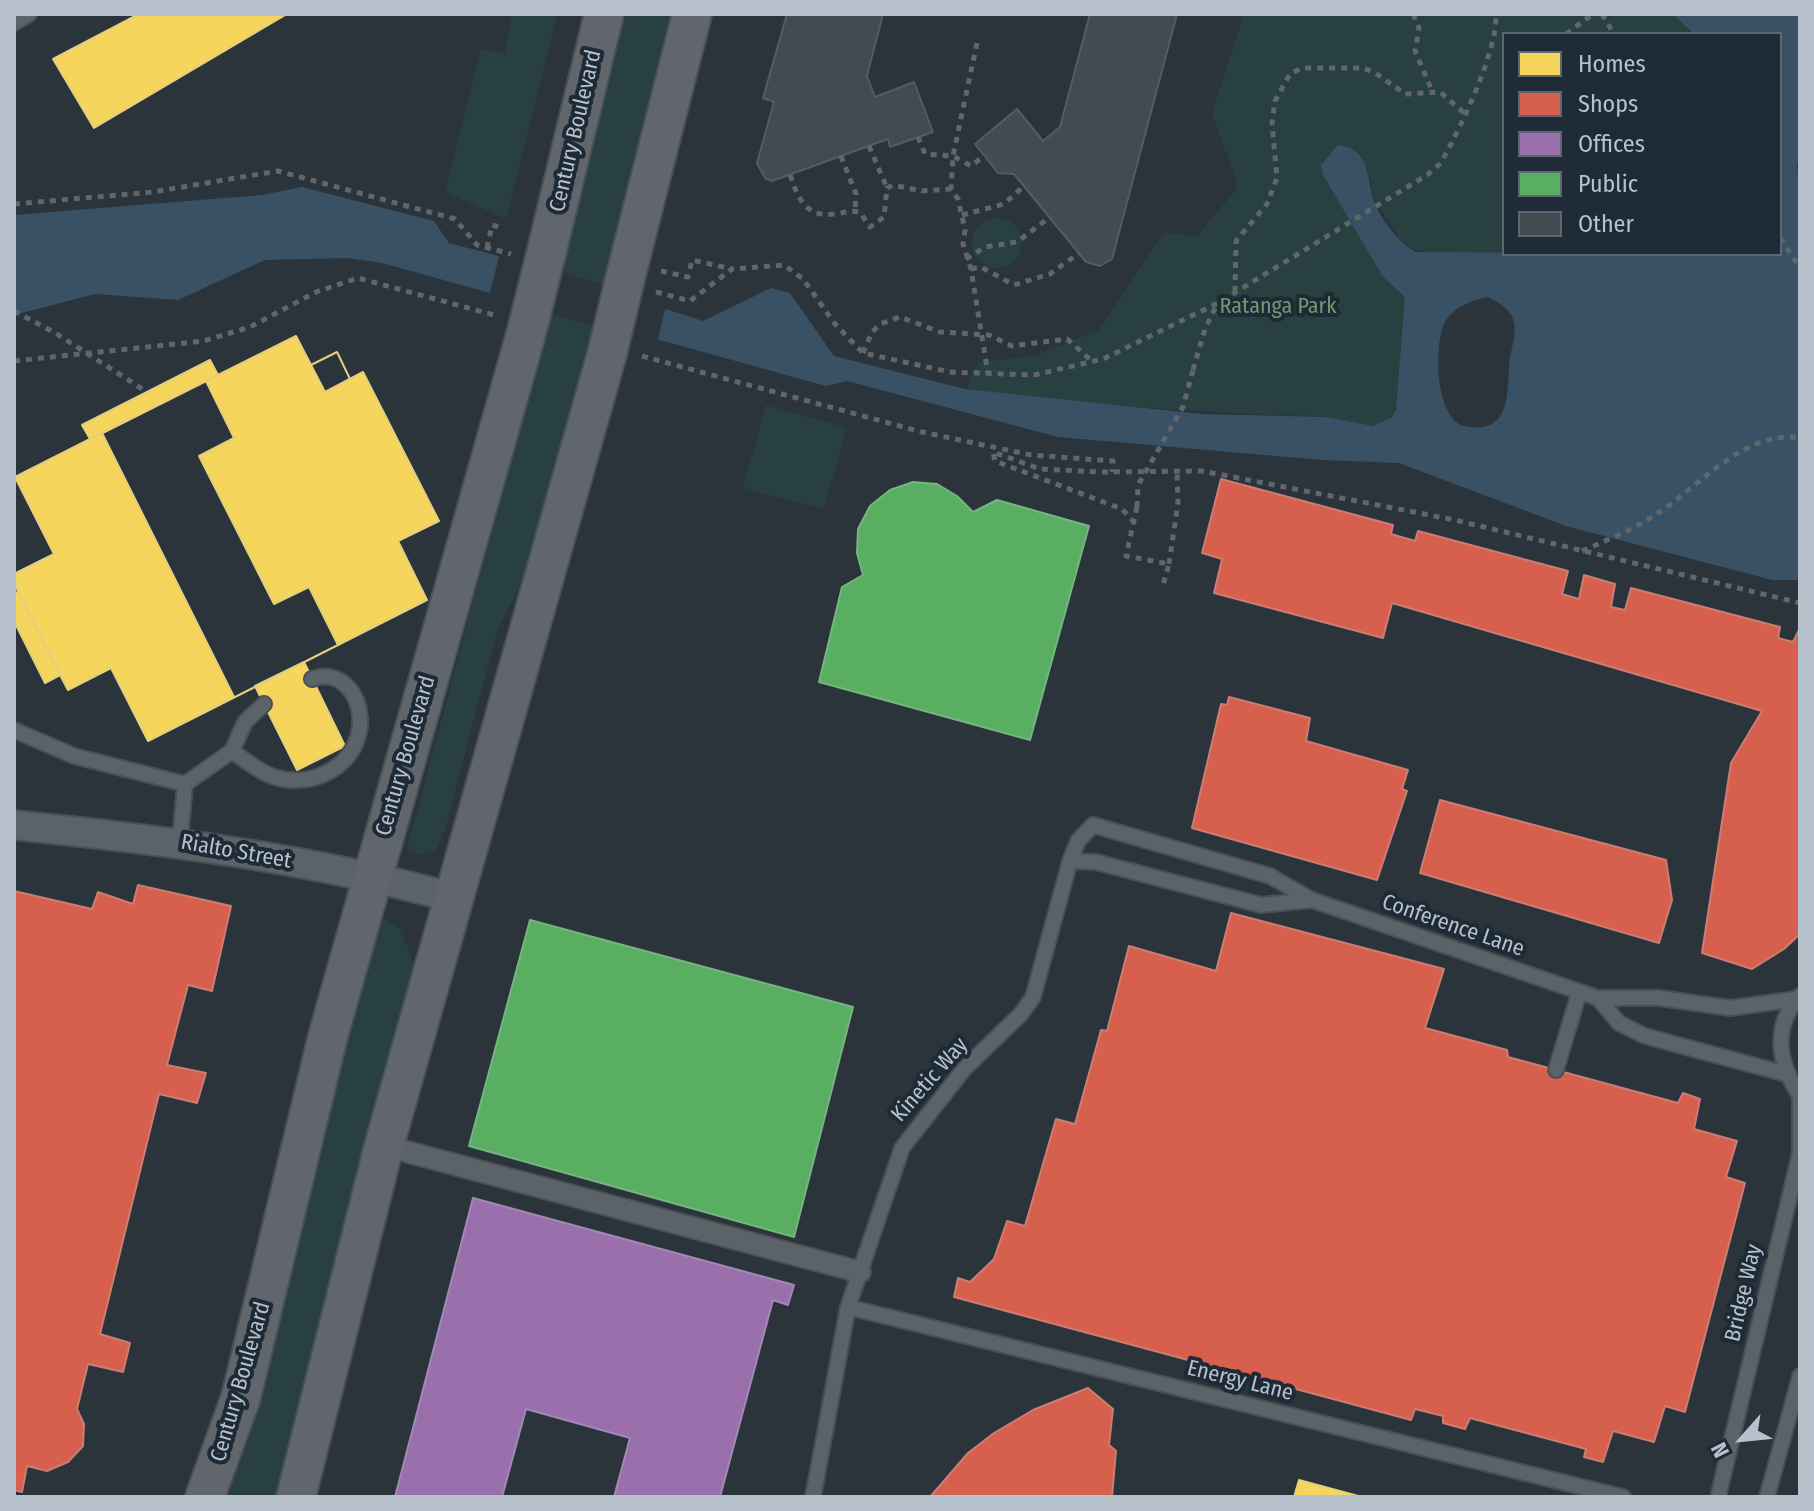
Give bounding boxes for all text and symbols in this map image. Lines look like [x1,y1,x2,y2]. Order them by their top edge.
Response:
legend [1502,32,1782,256]
street label: Century Boulevard [545,48,607,214]
text: Homes [1578,50,1646,78]
text: Shops [1578,90,1638,118]
text: Offices [1578,130,1645,158]
text: Public [1578,170,1638,198]
text: Other [1578,210,1634,238]
park label: Ratanga Park [1220,294,1336,320]
street label: Century Boulevard [371,673,441,839]
street label: Rialto Street [179,829,293,875]
street label: Conference Lane [1378,889,1528,963]
street label: Kinetic Way [886,1032,974,1128]
street label: Bridge Way [1720,1242,1768,1344]
street label: Century Boulevard [206,1299,276,1465]
street label: Energy Lane [1184,1355,1296,1407]
north arrow [1702,1399,1782,1479]
text: N [1705,1438,1735,1462]

